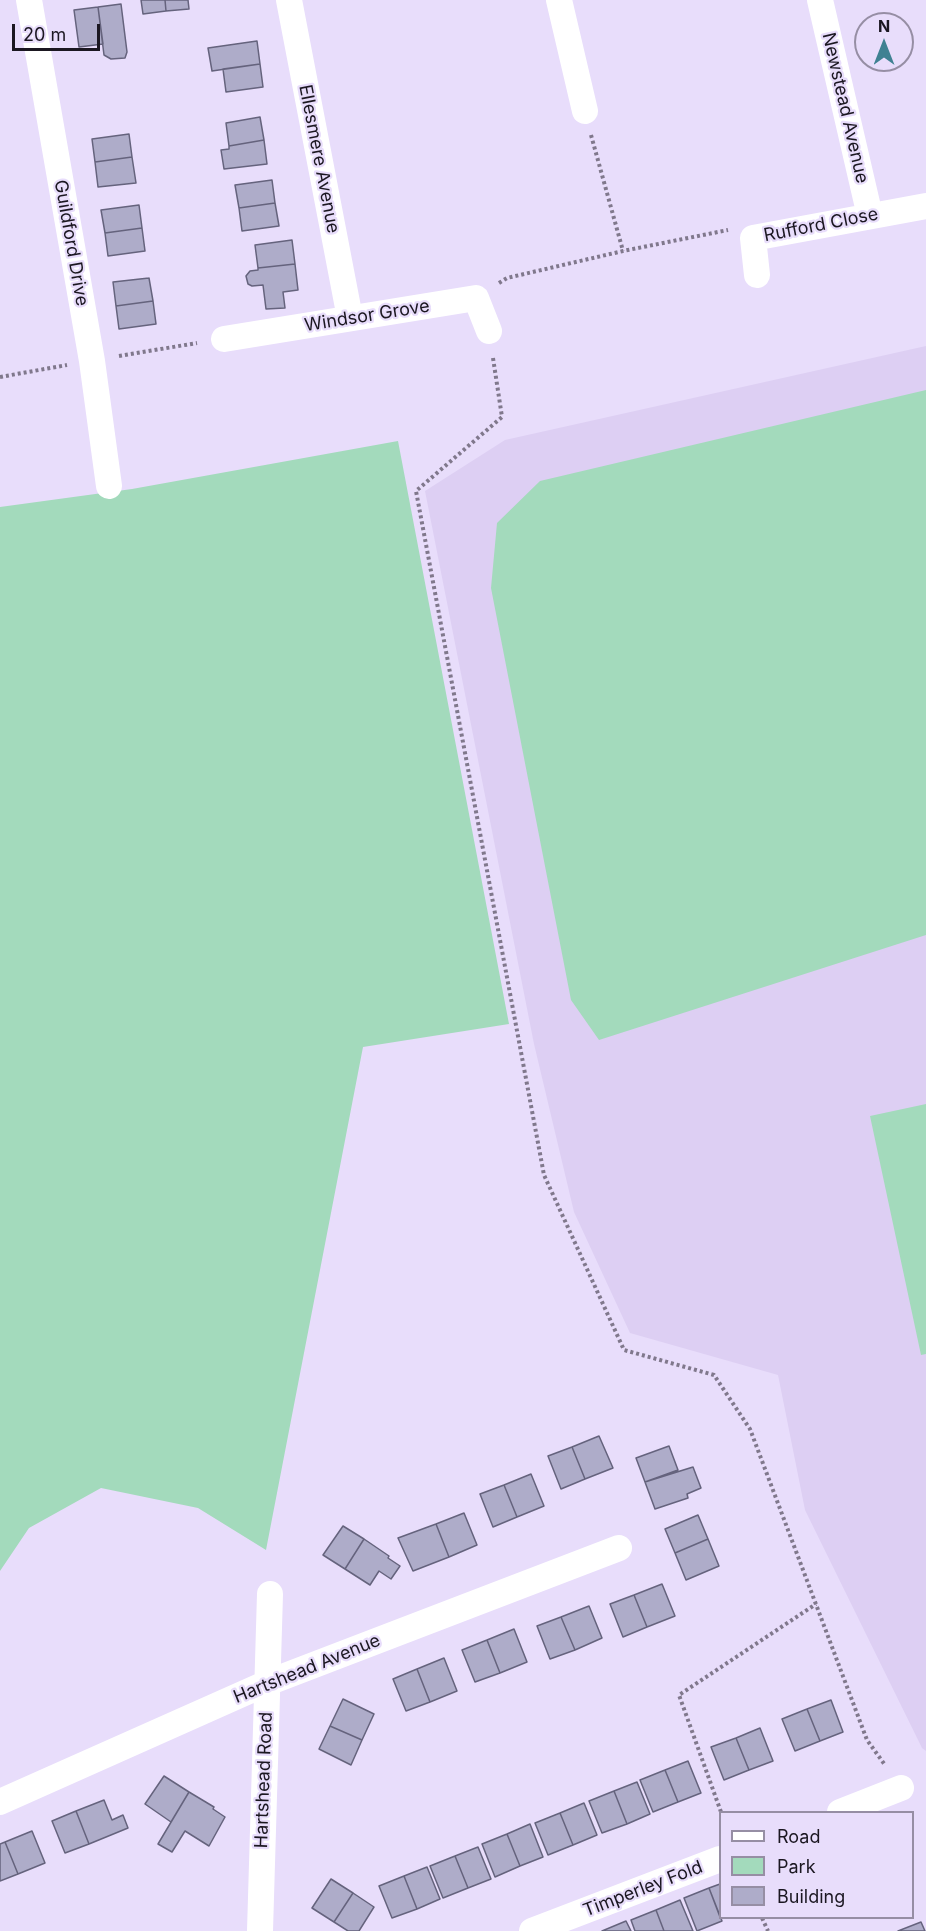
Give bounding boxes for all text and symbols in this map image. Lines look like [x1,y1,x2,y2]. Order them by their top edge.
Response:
scale bar [15,12,104,50]
north arrow [854,12,914,72]
text: N [878,16,890,36]
text: 20 m [23,24,66,45]
street label: Newstead Avenue [817,31,873,185]
street label: Ellesmere Avenue [294,83,344,235]
street label: Guildford Drive [49,178,93,308]
street label: Rufford Close [762,203,880,247]
street label: Windsor Grove [303,295,431,337]
street label: Hartshead Avenue [230,1630,384,1708]
street label: Hartshead Road [251,1711,277,1849]
legend [719,1811,914,1919]
text: Road [777,1826,820,1847]
street label: Timperley Fold [580,1856,706,1922]
text: Park [777,1856,816,1877]
text: Building [777,1886,845,1907]

